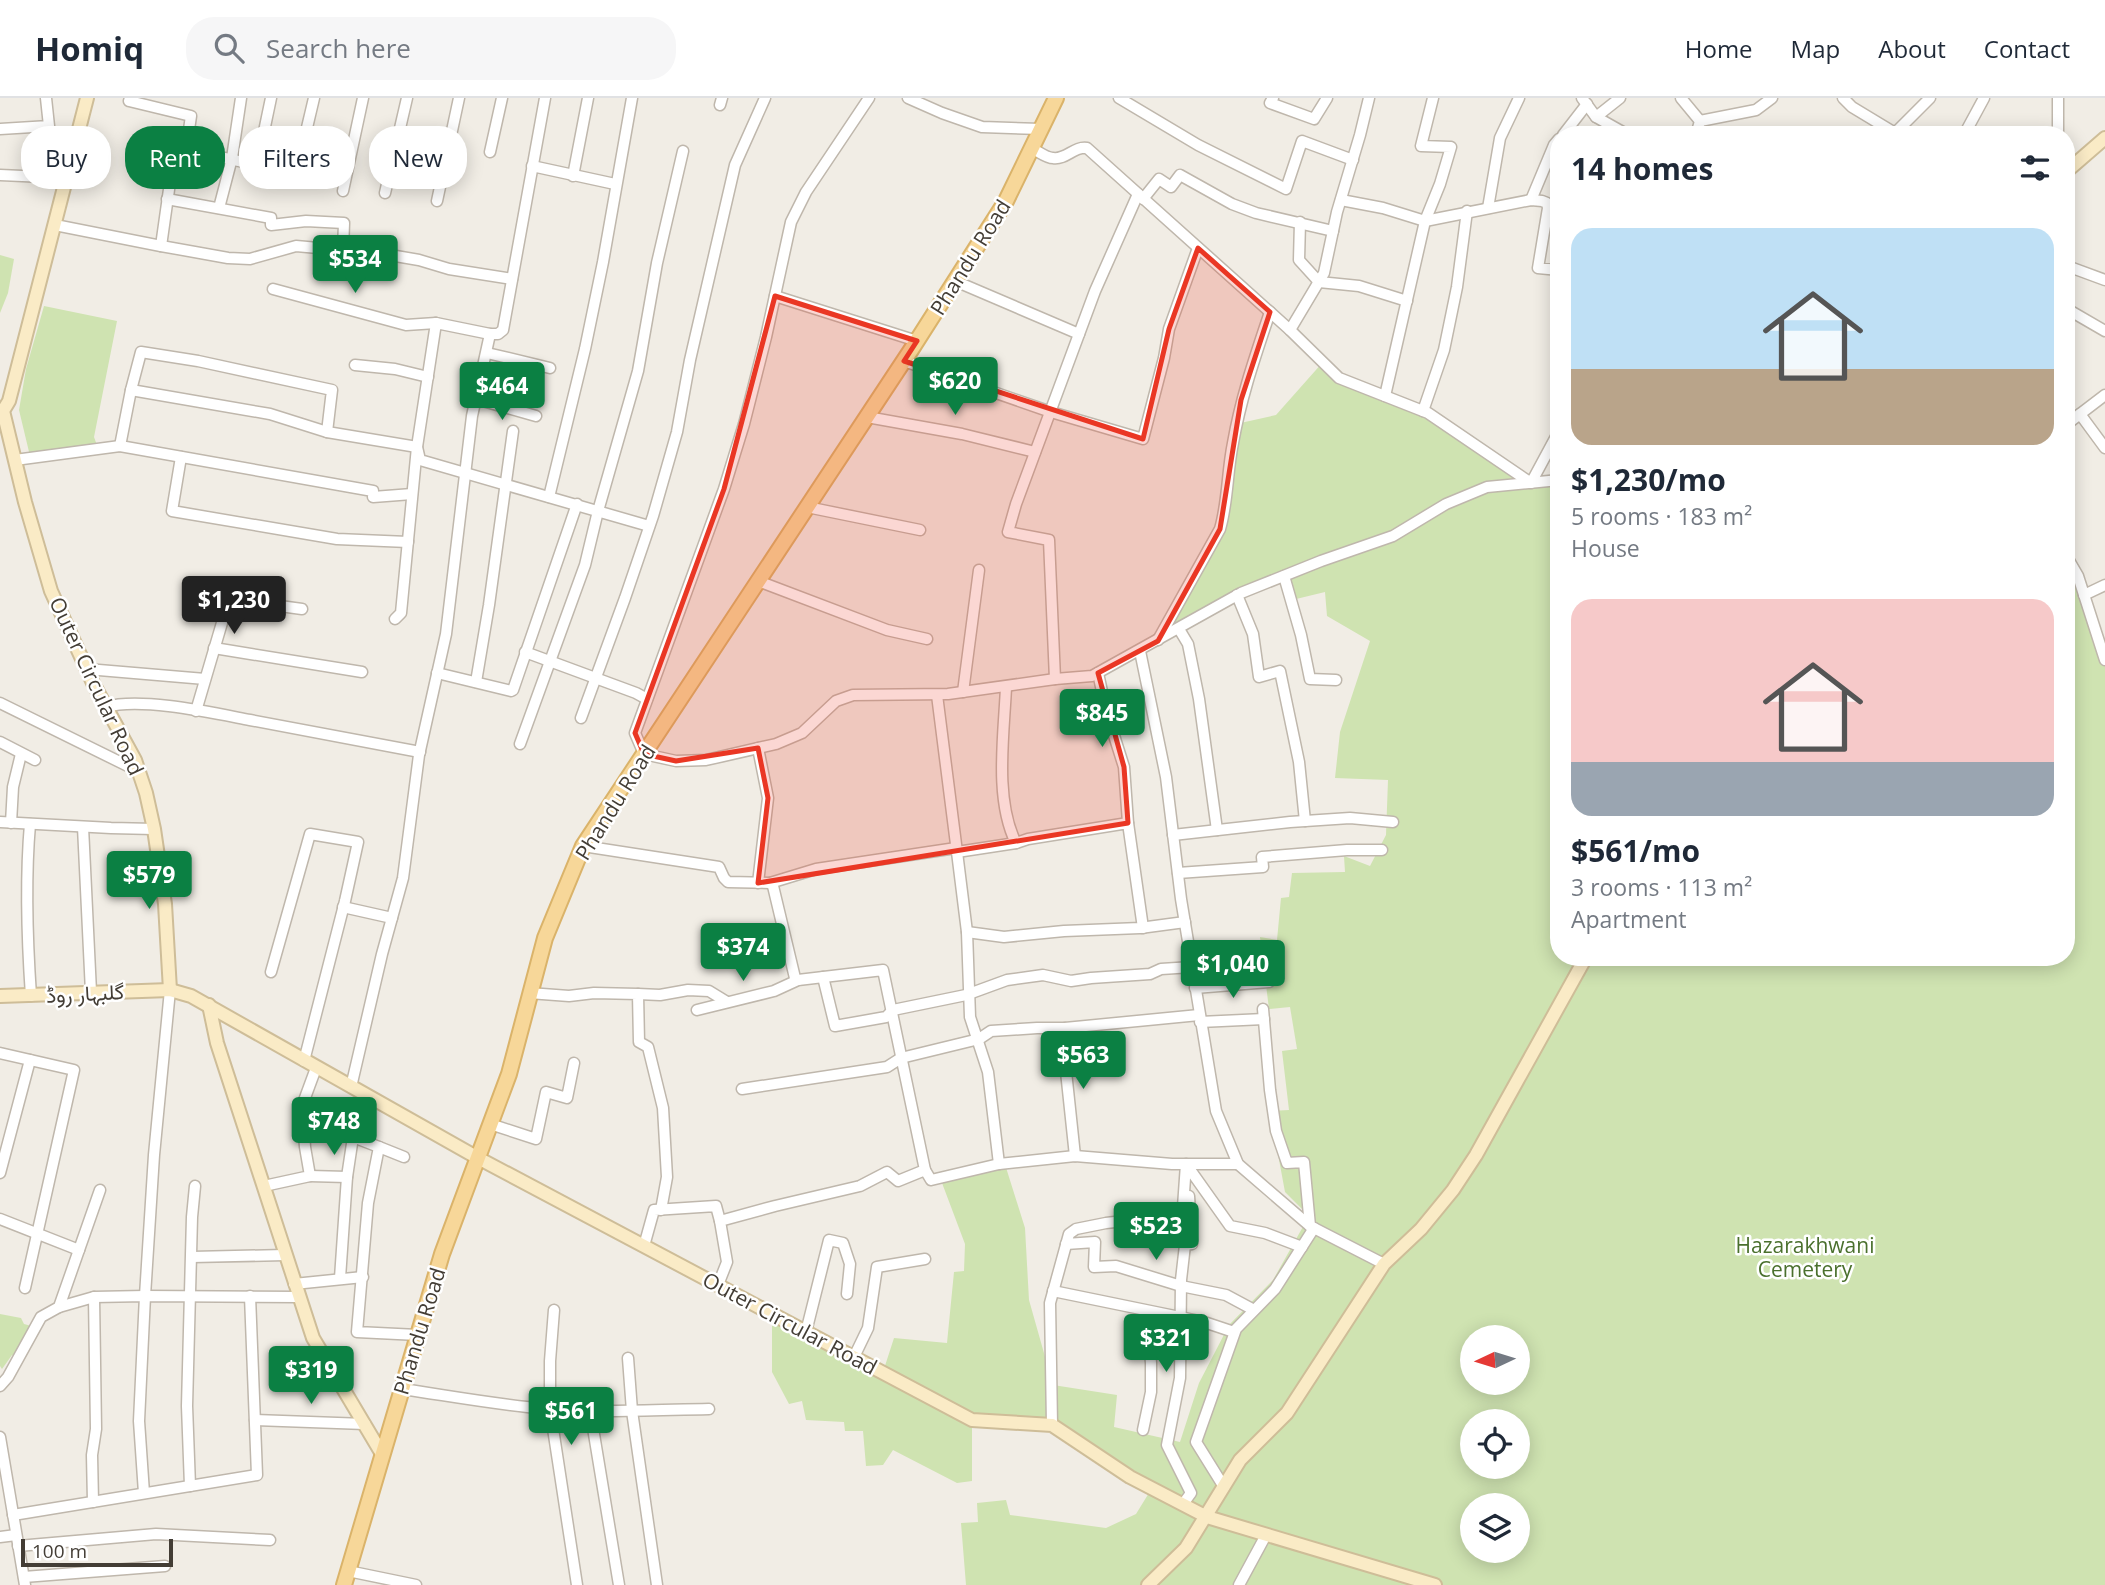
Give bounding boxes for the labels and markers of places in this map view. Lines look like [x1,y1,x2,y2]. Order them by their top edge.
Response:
pin: $534 [314,236,396,295]
pin: $620 [914,358,996,417]
pin: $464 [461,362,543,422]
pin: $1,230 [177,576,291,636]
pin: $845 [1061,690,1143,749]
pin: $579 [108,852,190,911]
pin: $374 [702,924,784,983]
pin: $1,040 [1176,940,1290,1000]
pin: $563 [1042,1032,1124,1091]
pin: $748 [293,1098,375,1157]
pin: $523 [1115,1202,1197,1262]
pin: $321 [1125,1314,1207,1374]
pin: $319 [270,1346,352,1406]
pin: $561 [530,1388,612,1447]

